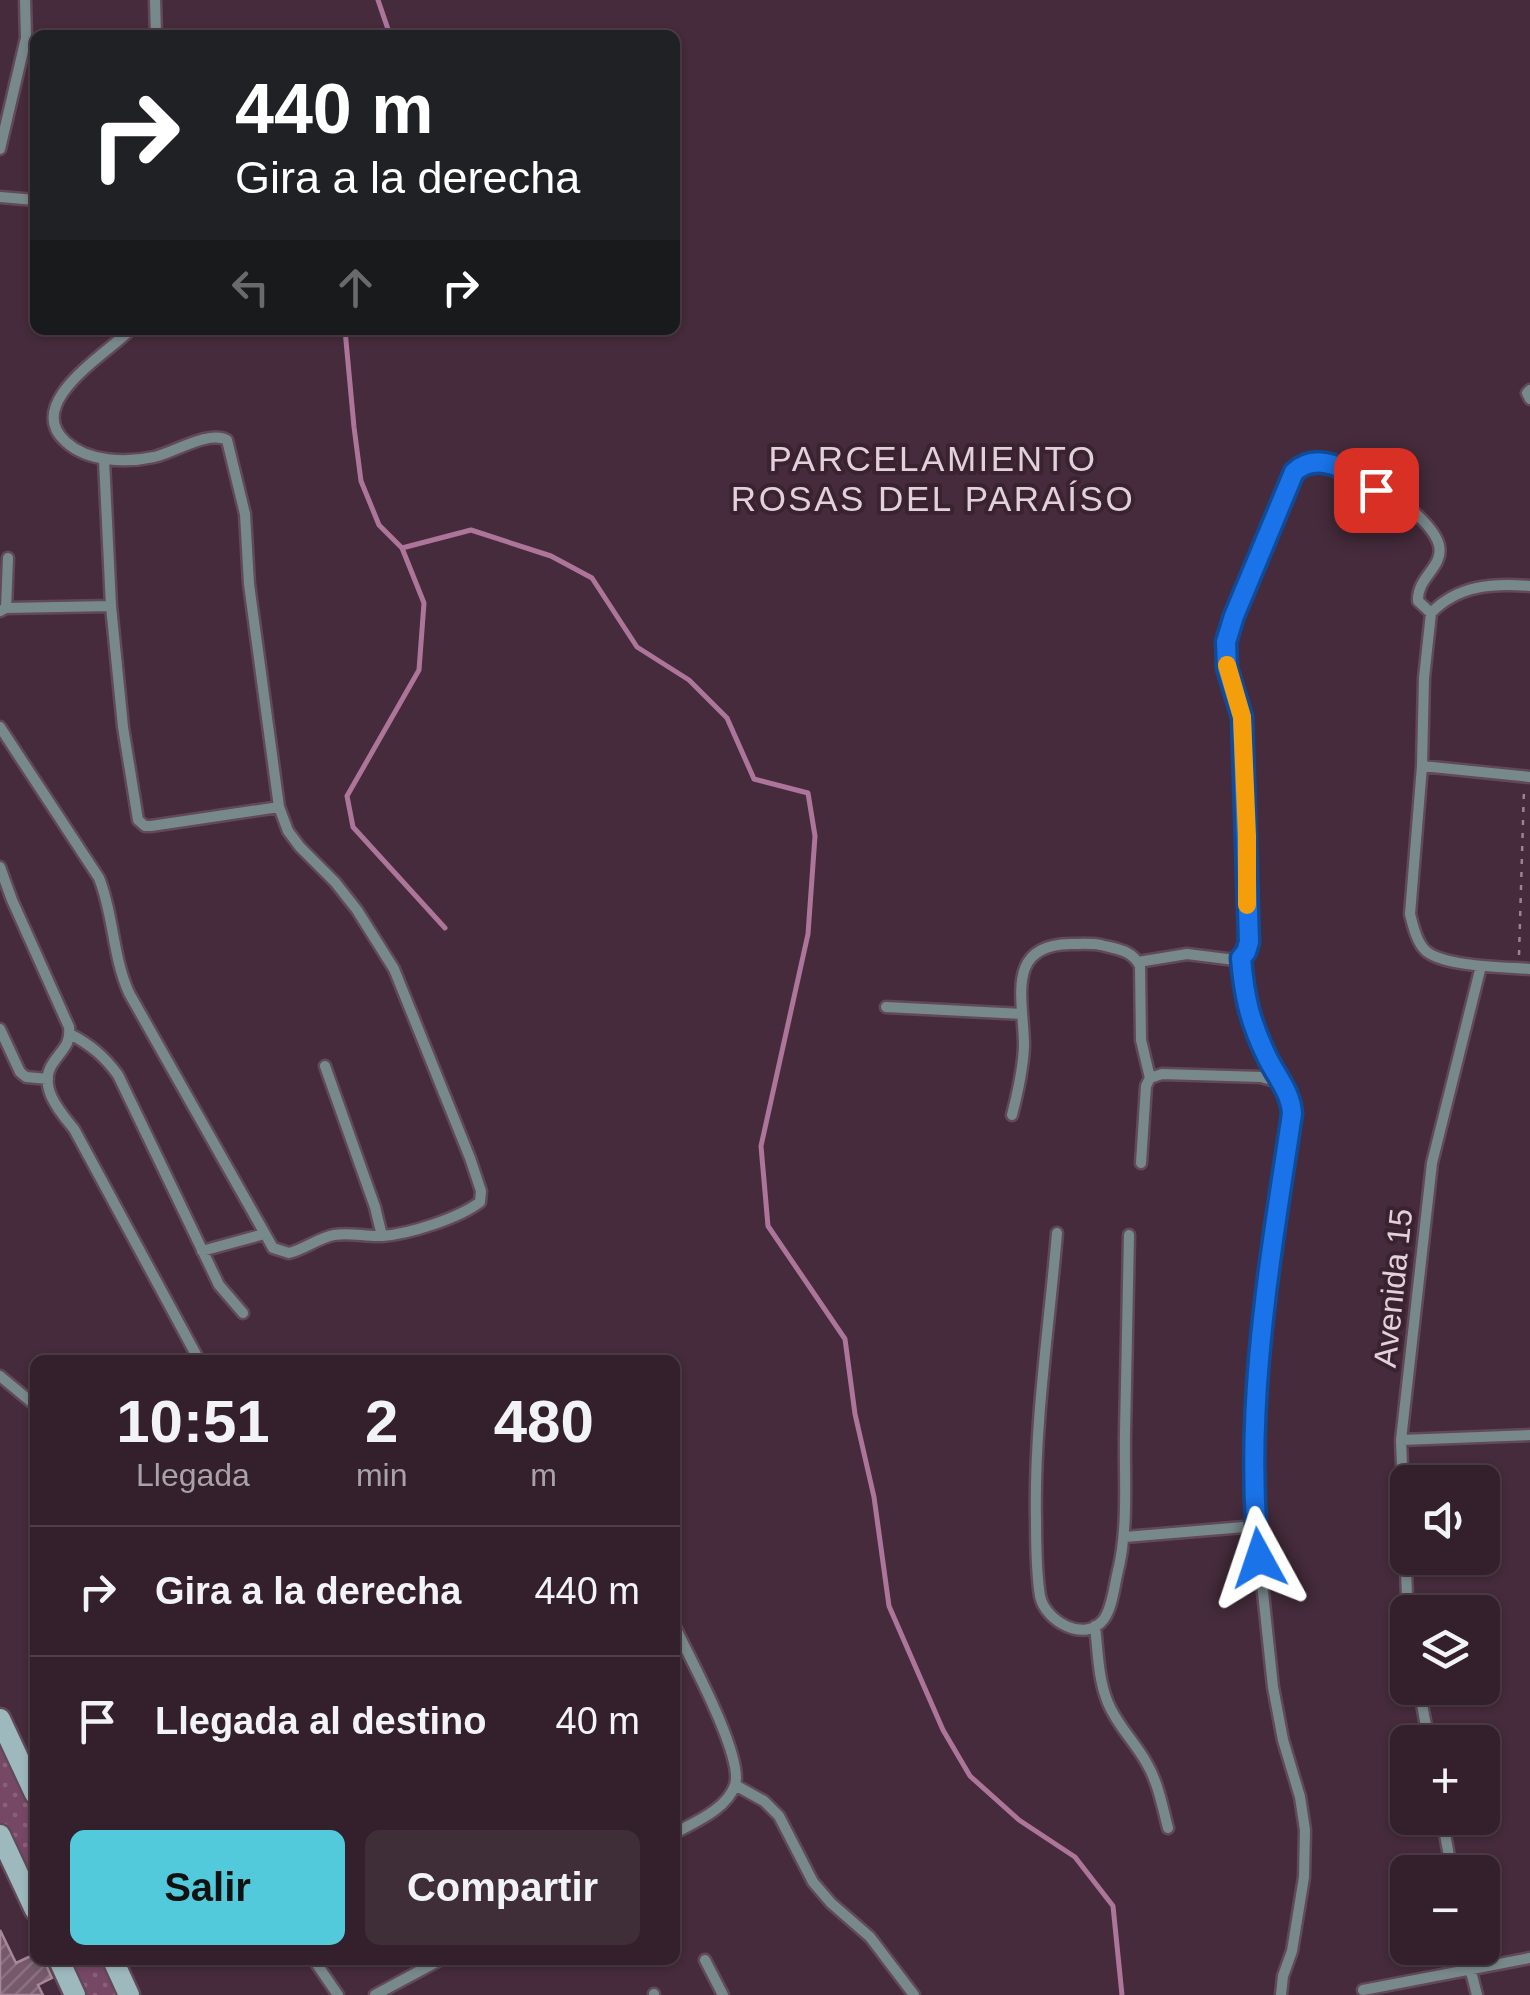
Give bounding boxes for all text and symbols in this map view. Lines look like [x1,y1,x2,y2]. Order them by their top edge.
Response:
icon: right [70,70,200,200]
text: 440 m [235,70,433,148]
text: Gira a la derecha [235,152,580,203]
icon: left [223,260,278,315]
icon: ahead [328,260,383,315]
icon: right [433,260,488,315]
district label: PARCELAMIENTO ROSAS DEL PARAÍSO [731,439,1135,518]
pin [1334,448,1419,533]
icon: arrive [1349,463,1404,518]
street label: Avenida 15 [1367,1207,1419,1369]
text: 10:51 [116,1388,270,1455]
text: 2 [365,1388,398,1455]
text: 480 [494,1388,594,1455]
text: Llegada [136,1457,250,1493]
text: min [356,1457,407,1493]
text: m [530,1457,557,1493]
map controls [1390,1465,1500,1965]
button: sound [1390,1465,1500,1575]
position arrow [1207,1506,1311,1610]
icon: right [70,1564,125,1619]
text: Gira a la derecha [155,1570,461,1612]
text: 440 m [534,1570,640,1612]
button: layers [1390,1595,1500,1705]
icon: arrive [70,1694,125,1749]
text: Llegada al destino [155,1700,487,1742]
text: 40 m [556,1700,640,1742]
button: + [1390,1725,1500,1835]
button: Salir [70,1830,345,1945]
button: Compartir [365,1830,640,1945]
button: − [1390,1855,1500,1965]

